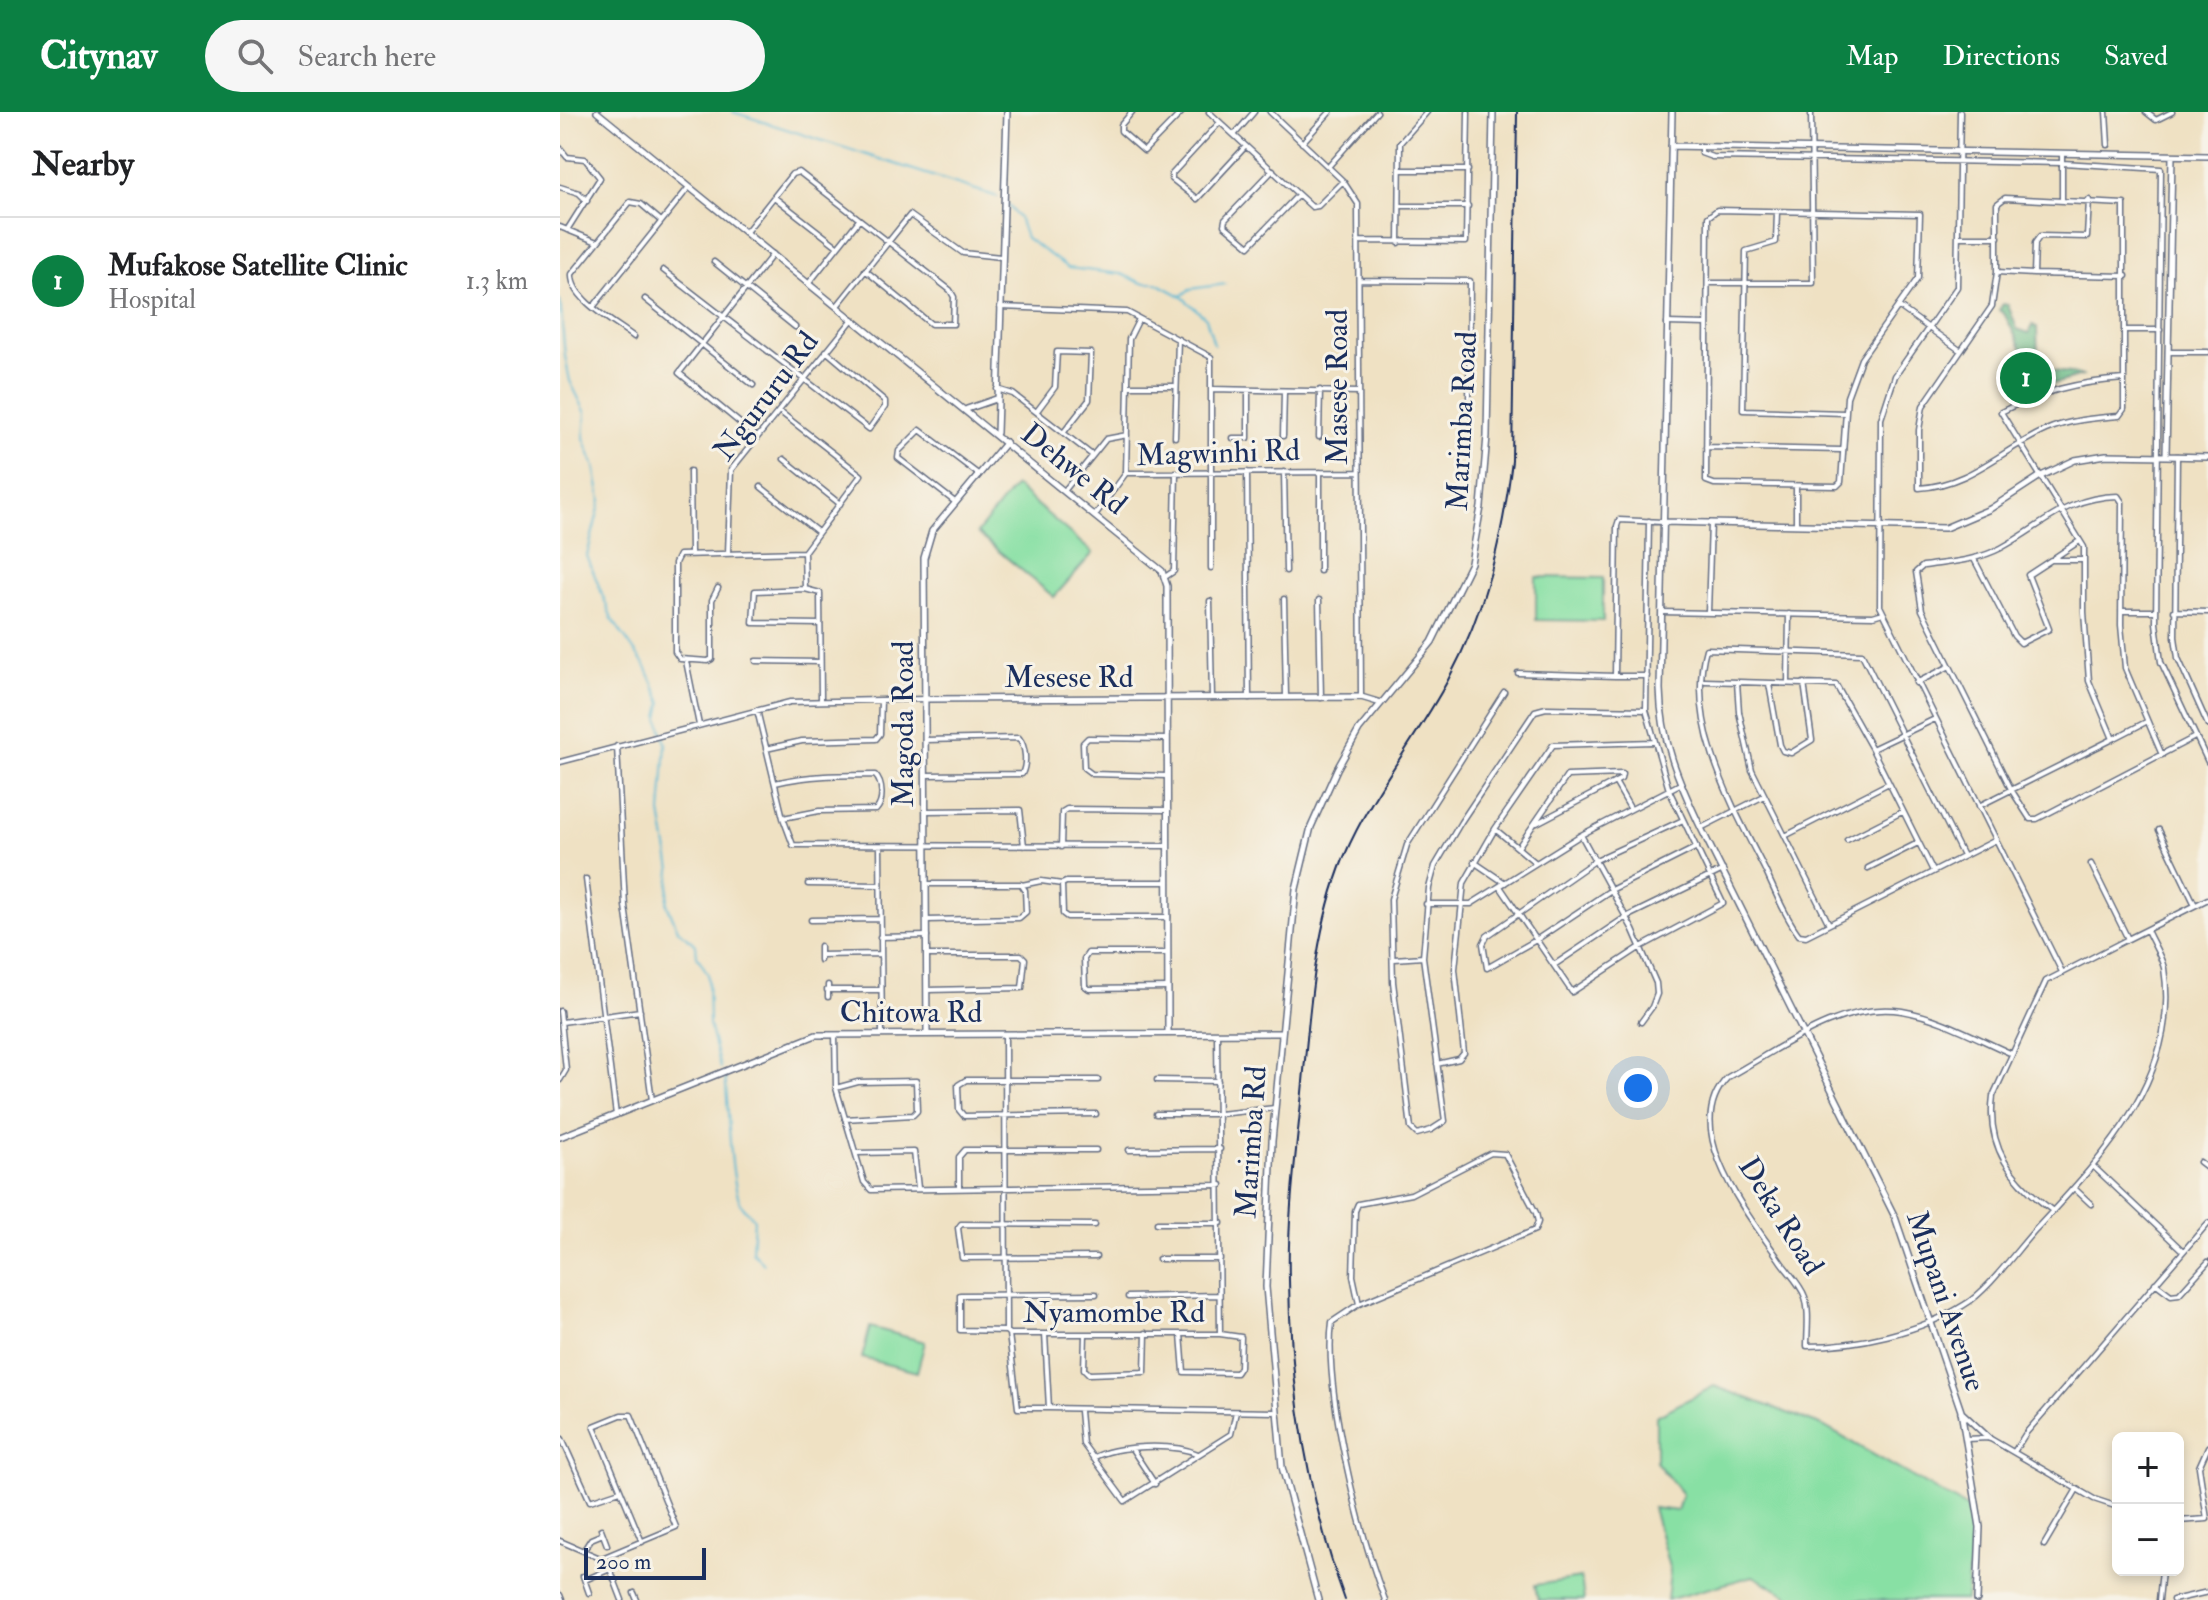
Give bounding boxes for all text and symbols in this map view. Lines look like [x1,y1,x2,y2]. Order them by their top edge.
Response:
search box [205,20,765,92]
text: Citynav [40,32,157,80]
icon: search [233,34,277,78]
text: Search here [297,38,436,75]
text: Map [1846,39,1899,74]
text: Directions [1943,39,2060,74]
text: Saved [2104,39,2168,74]
text: Nearby [32,143,134,186]
text: Mufakose Satellite Clinic [108,247,408,284]
text: 1 [53,265,63,297]
text: 1.3 km [466,265,528,297]
text: Hospital [108,284,196,316]
street label: Masese Road [1319,309,1356,465]
street label: Ngururu Rd [705,324,827,468]
street label: Marimba Road [1439,330,1485,512]
pin: 1 [2000,348,2052,408]
street label: Dehwe Rd [1014,415,1135,523]
street label: Magwinhi Rd [1135,432,1301,474]
street label: Magoda Road [885,641,922,807]
street label: Mesese Rd [1004,659,1134,696]
street label: Chitowa Rd [840,994,982,1031]
street label: Marimba Rd [1227,1064,1275,1220]
your location [1618,1068,1658,1108]
street label: Deka Road [1730,1150,1832,1282]
street label: Mupani Avenue [1898,1206,1994,1396]
street label: Nyamombe Rd [1023,1294,1205,1331]
map controls [2112,1432,2184,1576]
button: + [2112,1432,2184,1504]
button: − [2112,1504,2184,1576]
scale bar [584,1544,706,1580]
text: 200 m [596,1548,651,1576]

